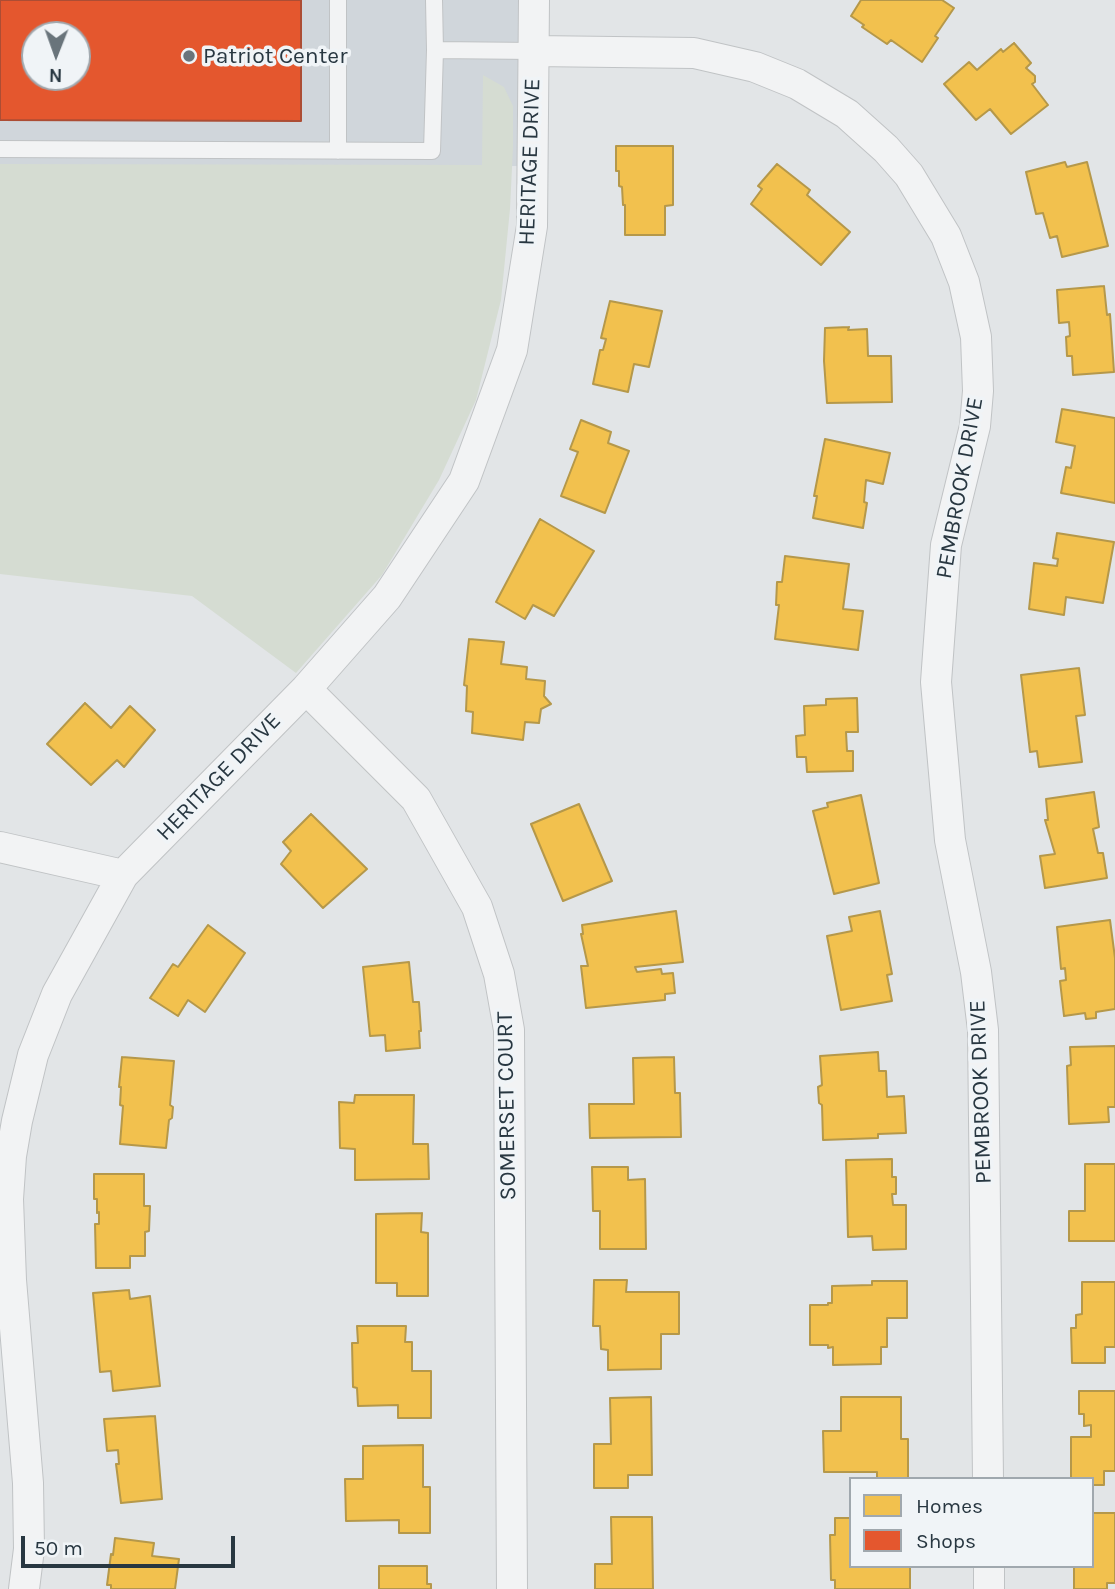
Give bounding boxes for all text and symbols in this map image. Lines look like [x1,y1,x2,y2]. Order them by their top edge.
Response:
north arrow [21,21,91,91]
place label: Patriot Center [203,42,347,70]
marker: Patriot Center [181,48,197,64]
text: N [49,64,63,86]
street label: HERITAGE DRIVE [513,78,547,246]
street label: PEMBROOK DRIVE [930,395,990,581]
street label: HERITAGE DRIVE [151,707,287,847]
street label: PEMBROOK DRIVE [964,999,998,1185]
street label: SOMERSET COURT [492,1011,522,1201]
legend [849,1477,1094,1568]
text: Homes [916,1494,983,1518]
scale bar [24,1522,238,1566]
text: Shops [916,1529,976,1553]
text: 50 m [34,1536,83,1560]

